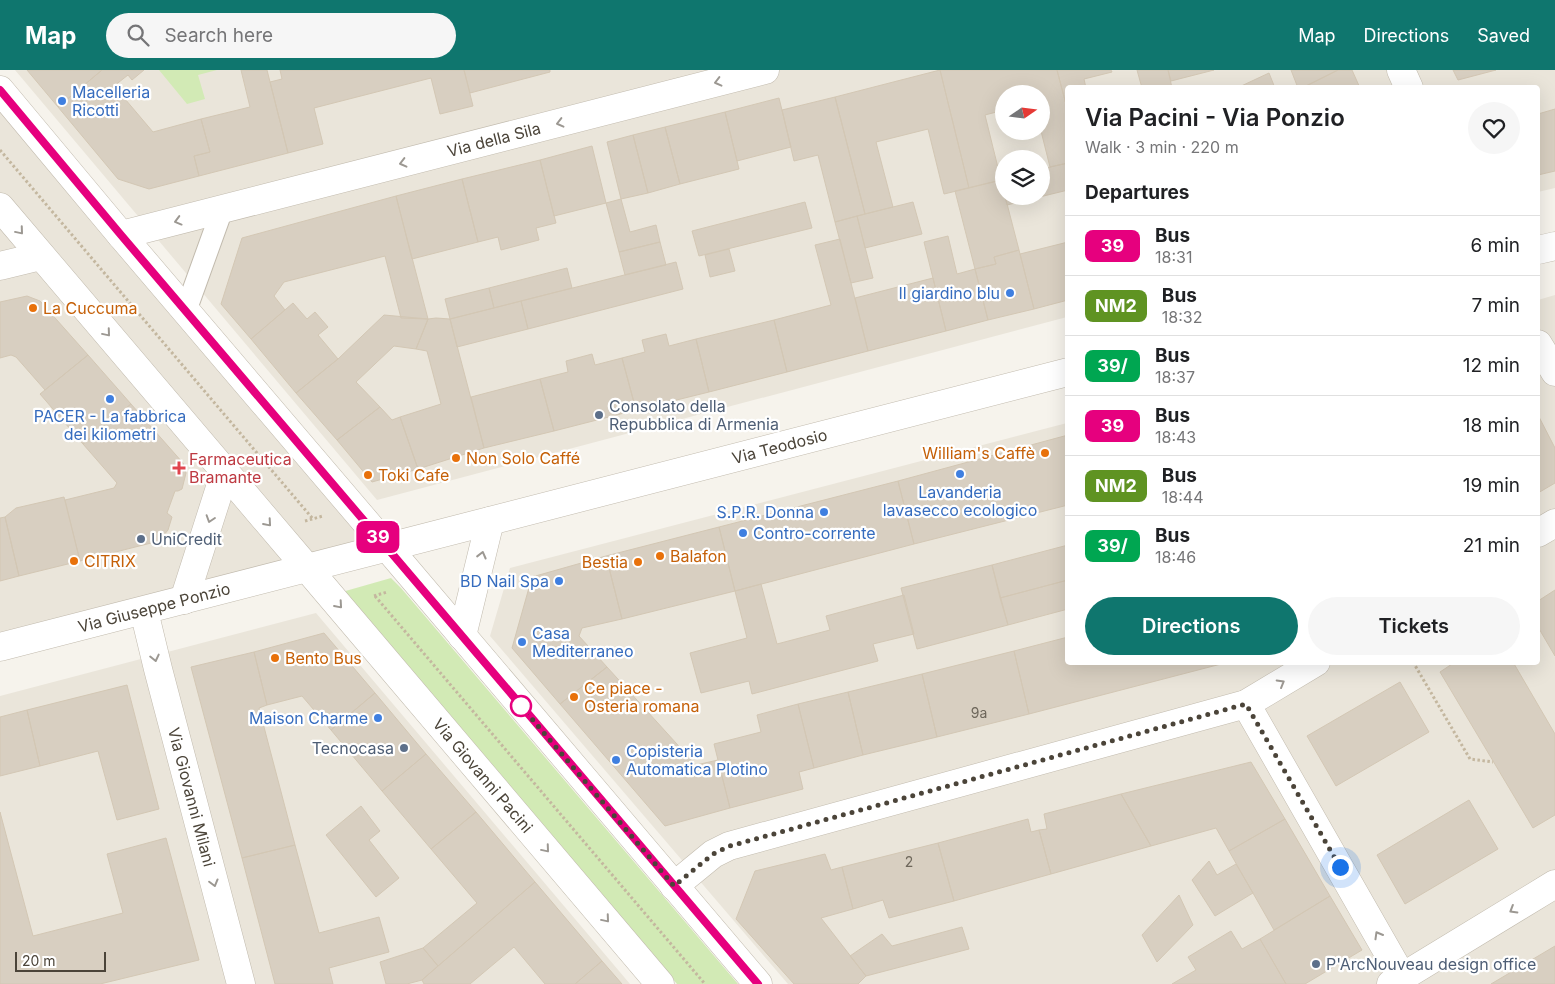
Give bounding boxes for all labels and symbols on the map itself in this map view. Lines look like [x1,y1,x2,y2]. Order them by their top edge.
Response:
one-way arrow [713,76,722,87]
place label: Macelleria Ricotti [72,82,150,120]
north arrow [995,85,1050,140]
marker: Macelleria Ricotti [56,95,68,107]
one-way arrow [557,117,565,127]
street label: Via della Sila [445,118,543,161]
one-way arrow [399,157,408,168]
one-way arrow [173,215,182,226]
one-way arrow [15,226,24,235]
place label: Il giardino blu [899,283,1000,303]
marker: Il giardino blu [1004,287,1016,299]
place label: La Cuccuma [43,298,137,318]
marker: La Cuccuma [27,302,39,314]
one-way arrow [101,327,110,336]
marker: PACER - La fabbrica dei kilometri [104,393,116,405]
place label: Consolato della Repubblica di Armenia [609,396,779,434]
place label: PACER - La fabbrica dei kilometri [34,406,186,444]
marker: Consolato della Repubblica di Armenia [593,409,605,421]
street label: Via Teodosio [730,424,829,468]
place label: William's Caffè [922,443,1035,463]
marker: William's Caffè [1039,447,1051,459]
place label: Non Solo Caffé [466,448,580,468]
place label: Farmaceutica Bramante [189,449,292,487]
marker: Non Solo Caffé [450,452,462,464]
marker: Farmaceutica Bramante [173,462,185,474]
place label: Toki Cafe [378,465,449,485]
marker: Lavanderia lavasecco ecologico [954,468,966,480]
marker: Toki Cafe [362,469,374,481]
place label: Lavanderia lavasecco ecologico [883,482,1037,520]
place label: S.P.R. Donna [716,502,814,522]
marker: S.P.R. Donna [818,506,830,518]
one-way arrow [206,514,216,522]
one-way arrow [263,517,272,526]
line badge: 39 [356,521,400,553]
place label: Contro-corrente [753,523,876,543]
marker: Contro-corrente [737,527,749,539]
place label: UniCredit [151,529,222,549]
marker: UniCredit [135,533,147,545]
place label: Balafon [670,546,727,566]
one-way arrow [476,550,487,559]
marker: Balafon [654,550,666,562]
place label: CITRIX [84,551,136,571]
place label: Bestia [582,552,628,572]
marker: CITRIX [68,555,80,567]
marker: Bestia [632,556,644,568]
place label: BD Nail Spa [460,571,549,591]
marker: BD Nail Spa [553,575,565,587]
street label: Via Giuseppe Ponzio [76,578,232,637]
one-way arrow [333,599,342,608]
place label: Casa Mediterraneo [532,623,634,661]
marker: Casa Mediterraneo [516,636,528,648]
place label: Bento Bus [285,648,362,668]
marker: Bento Bus [269,652,281,664]
one-way arrow [149,654,160,663]
place label: Ce piace - Osteria romana [584,678,700,716]
one-way arrow [1276,679,1285,689]
marker: Ce piace - Osteria romana [568,691,580,703]
unlabelled marker [510,695,532,717]
house number: 9a [971,704,987,721]
place label: Maison Charme [249,708,368,728]
marker: Maison Charme [372,712,384,724]
street label: Via Giovanni Pacini [429,714,537,837]
street label: Via Giovanni Milani [164,725,220,869]
place label: Tecnocasa [312,738,394,758]
place label: Copisteria Automatica Plotino [626,741,768,779]
marker: Tecnocasa [398,742,410,754]
marker: Copisteria Automatica Plotino [610,754,622,766]
one-way arrow [540,843,549,852]
house number: 2 [905,853,913,870]
your location [1328,855,1353,880]
one-way arrow [208,879,219,887]
one-way arrow [1510,903,1519,913]
one-way arrow [600,914,609,923]
one-way arrow [1374,931,1384,940]
scale bar [15,949,106,972]
place label: P'ArcNouveau design office [1326,954,1536,974]
marker: P'ArcNouveau design office [1310,958,1322,970]

